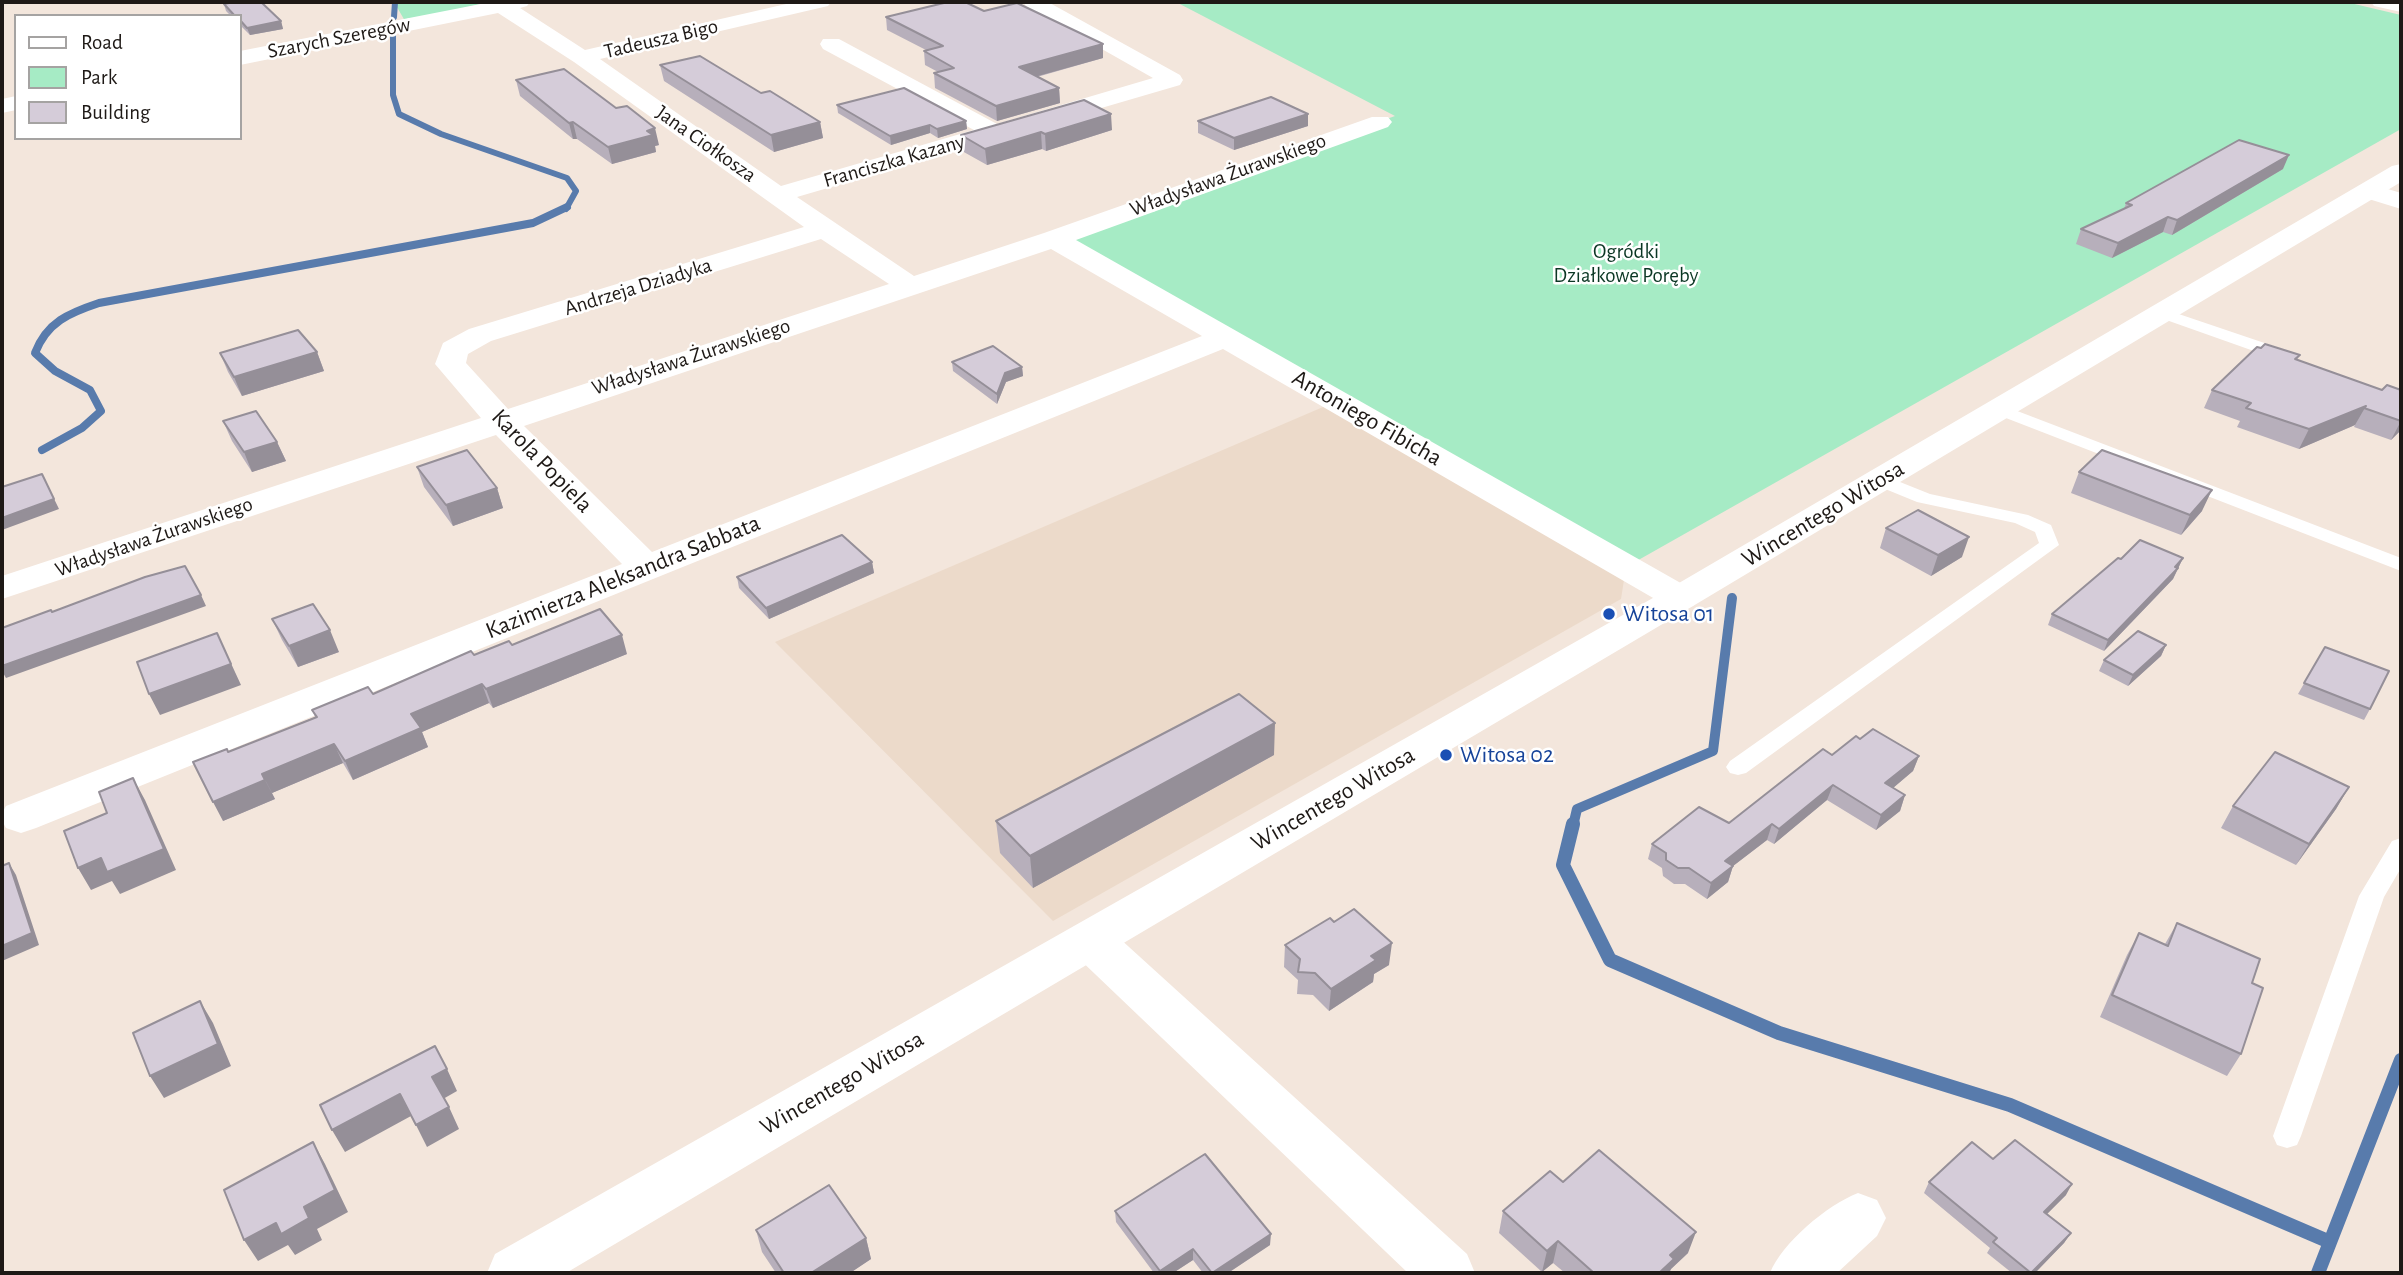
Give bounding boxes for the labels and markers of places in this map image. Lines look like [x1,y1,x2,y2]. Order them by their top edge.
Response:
place label: Witosa 01 [1623,600,1714,628]
marker: Witosa 01 [1601,606,1617,622]
place label: Witosa 02 [1460,741,1554,769]
marker: Witosa 02 [1438,747,1454,763]

